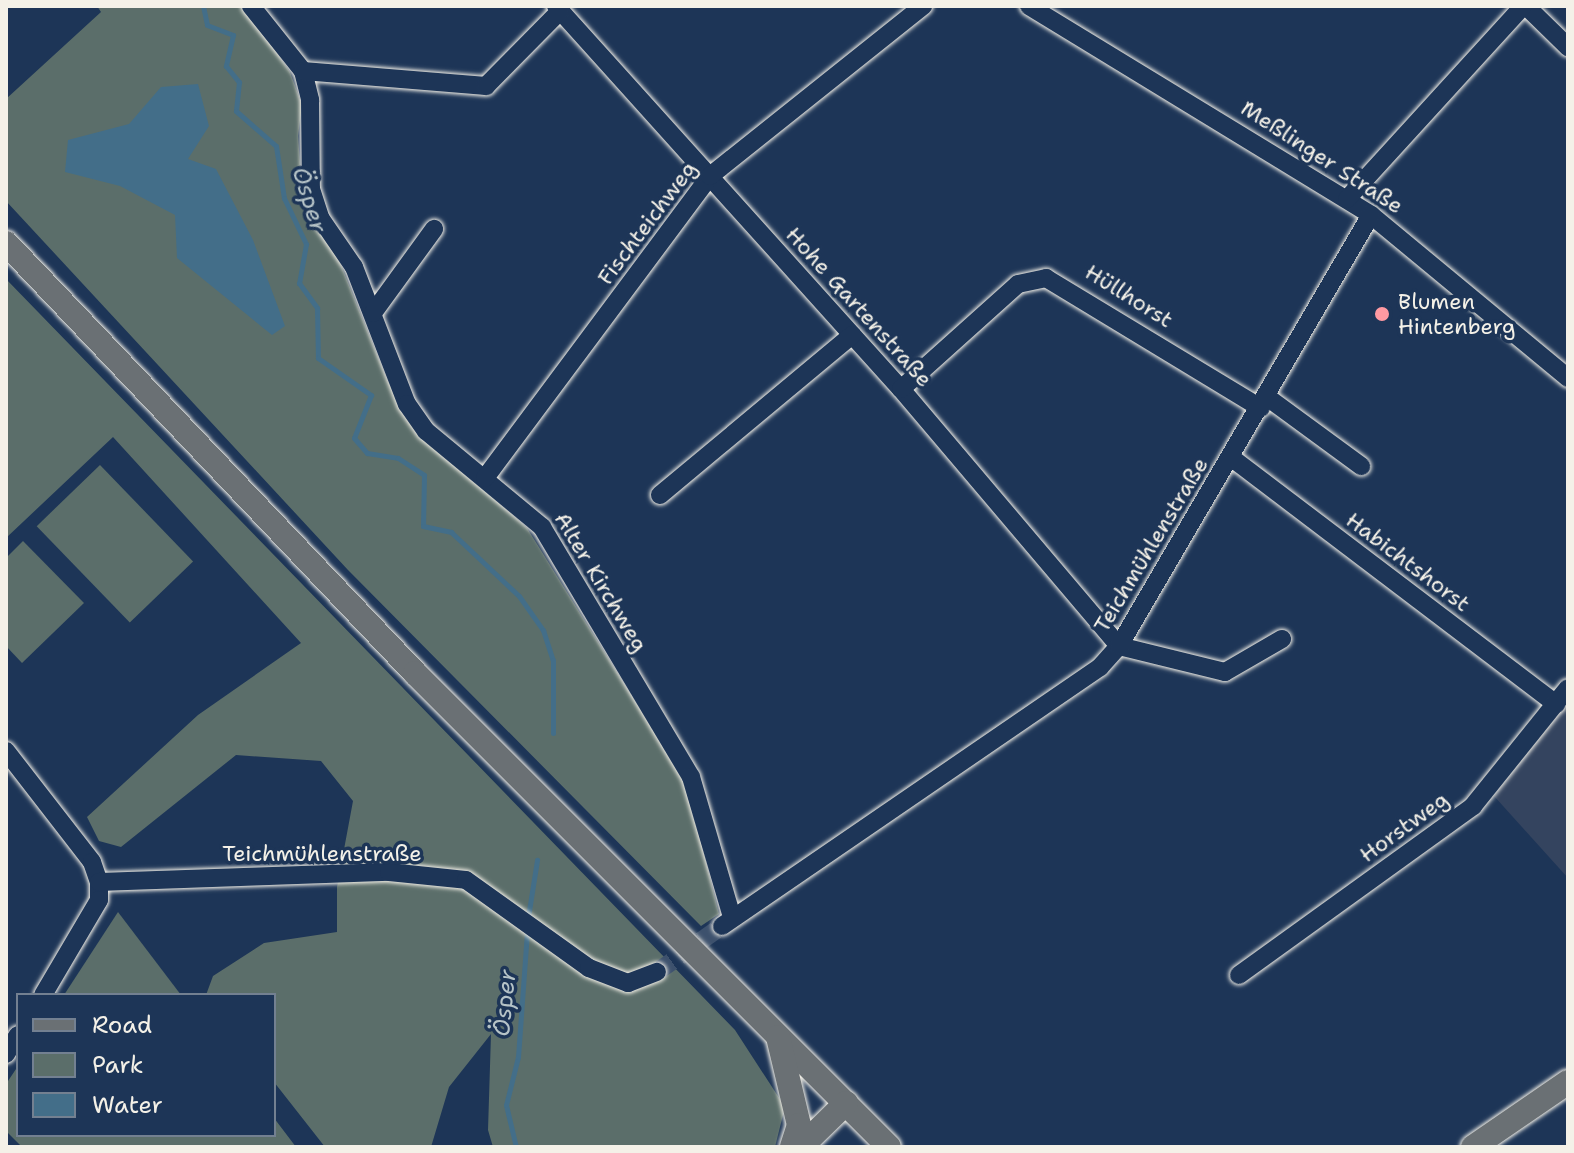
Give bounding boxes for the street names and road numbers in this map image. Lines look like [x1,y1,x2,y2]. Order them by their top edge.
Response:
street label: Meßlinger Straße [1236,95,1408,219]
street label: Fischteichweg [592,156,702,290]
street label: Hohe Gartenstraße [780,222,938,392]
street label: Hüllhorst [1080,259,1178,333]
street label: Teichmühlenstraße [1088,453,1214,637]
street label: Alter Kirchweg [549,507,653,657]
street label: Habichtshorst [1341,507,1475,617]
street label: Horstweg [1355,786,1453,868]
street label: Teichmühlenstraße [222,841,422,867]

